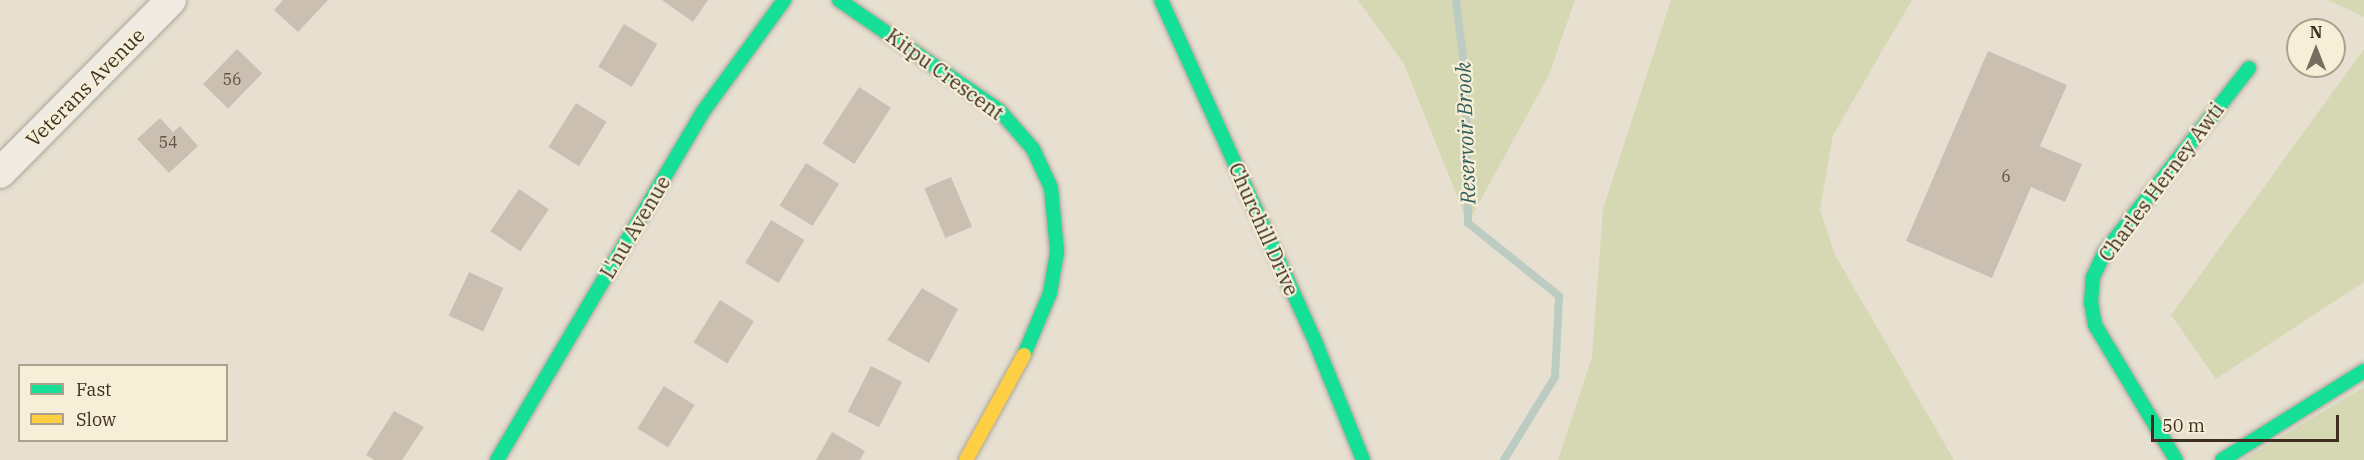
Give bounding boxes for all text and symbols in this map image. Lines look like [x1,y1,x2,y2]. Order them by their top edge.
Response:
north arrow [2286,18,2346,78]
text: N [2310,22,2322,42]
street label: Veterans Avenue [21,23,149,151]
street label: Kitpu Crescent [882,23,1008,125]
water label: Reservoir Brook [1450,61,1480,205]
house number: 56 [222,69,242,89]
street label: Charles Herney Awti [2093,98,2229,266]
house number: 54 [158,132,178,152]
street label: Churchill Drive [1224,159,1304,299]
house number: 6 [2001,166,2011,186]
street label: L'nu Avenue [595,171,675,283]
legend [18,364,228,442]
text: Fast [76,378,111,401]
scale bar [2154,403,2342,441]
text: Slow [76,408,116,431]
text: 50 m [2162,414,2205,437]

